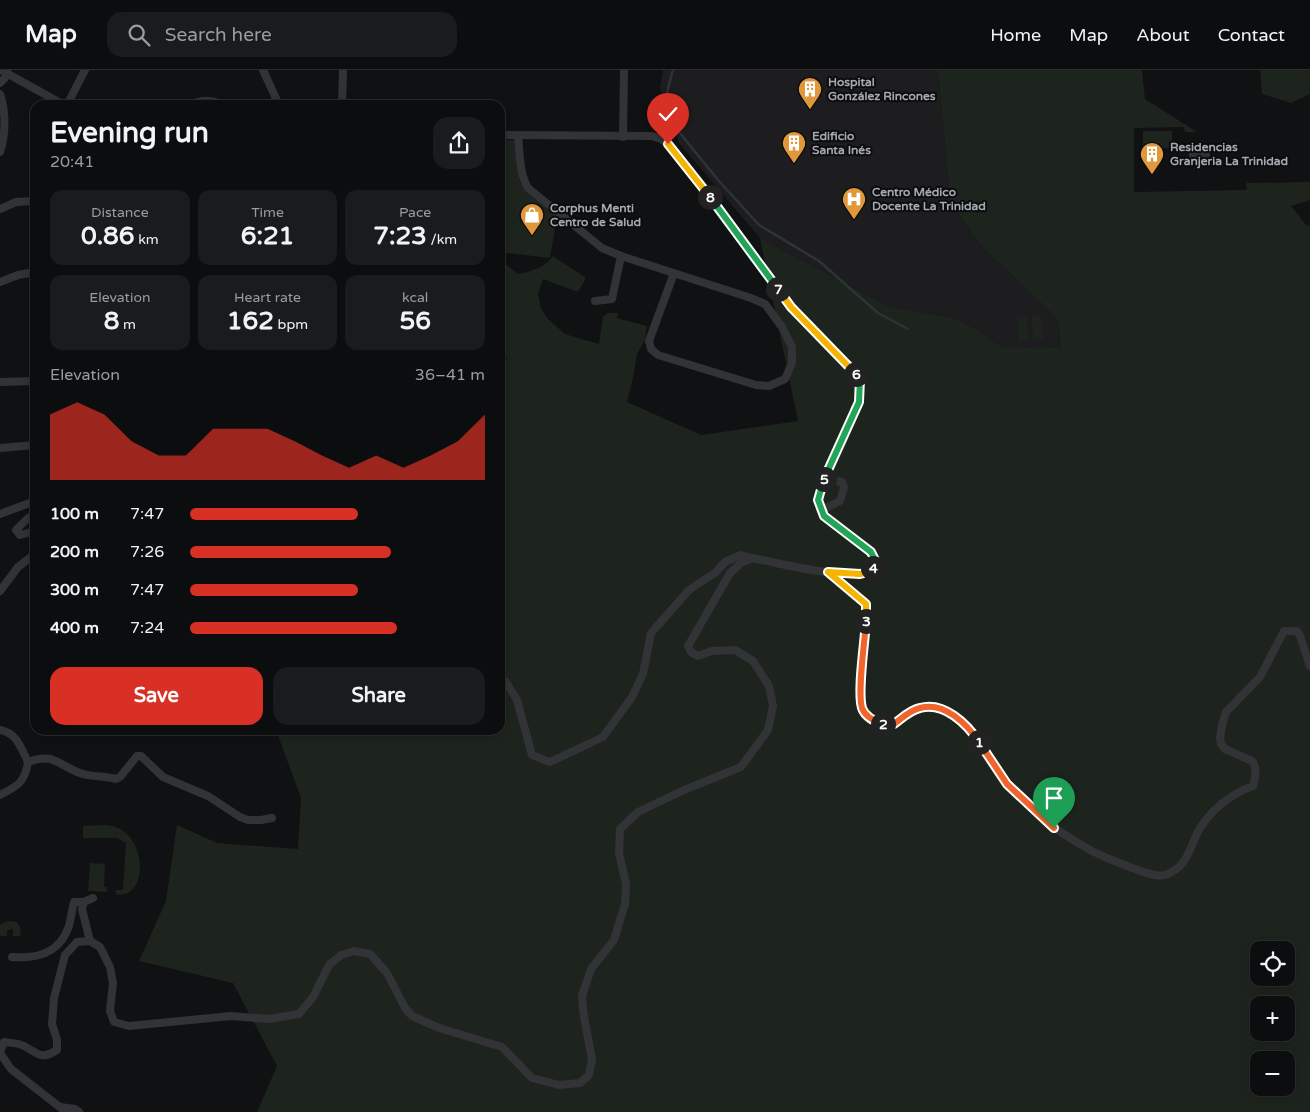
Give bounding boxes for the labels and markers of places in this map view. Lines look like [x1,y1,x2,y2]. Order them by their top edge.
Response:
place label: Hospital González Rincones [828,75,936,103]
building icon: Hospital González Rincones [797,76,823,110]
pin [647,93,689,144]
place label: Edificio Santa Inés [812,129,871,157]
building icon: Edificio Santa Inés [781,130,807,164]
place label: Residencias Granjeria La Trinidad [1170,140,1288,169]
building icon: Residencias Granjeria La Trinidad [1139,141,1165,175]
pin: 8 [698,184,722,210]
place label: Centro Médico Docente La Trinidad [872,185,986,213]
hospital icon: Centro Médico Docente La Trinidad [841,186,867,220]
place label: Corphus Menti Centro de Salud [550,201,641,229]
shop icon: Corphus Menti Centro de Salud [519,202,545,236]
pin: 7 [766,276,790,302]
pin: 6 [844,362,868,386]
pin: 5 [812,466,836,492]
pin: 4 [860,556,886,580]
pin: 3 [854,608,878,634]
pin: 2 [870,712,896,736]
pin: 1 [966,730,992,754]
pin [1033,777,1075,828]

